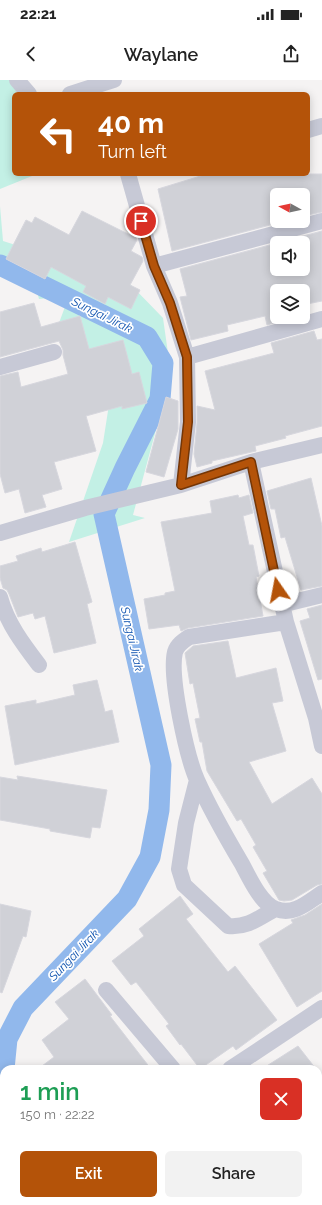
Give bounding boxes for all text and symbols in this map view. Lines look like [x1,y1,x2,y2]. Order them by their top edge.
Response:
text: 22:21 [20,5,57,23]
icon: back [20,43,42,65]
icon: share [280,43,302,65]
text: Waylane [124,44,198,65]
text: 40 m [98,107,164,140]
icon: left [32,108,84,160]
text: Turn left [98,141,167,162]
north arrow [270,188,310,228]
map controls [270,188,310,324]
pin [124,204,158,238]
icon: arrive [130,210,152,232]
button: sound [270,236,310,276]
button: layers [270,284,310,324]
water label: Sungai Jirak [68,294,135,336]
position arrow [257,569,299,611]
water label: Sungai Jirak [118,604,146,673]
water label: Sungai Jirak [45,926,102,984]
text: 1 min [20,1077,80,1106]
button: close [260,1078,302,1120]
text: 150 m · 22:22 [20,1107,95,1122]
button: Exit [20,1151,157,1197]
button: Share [165,1151,302,1197]

